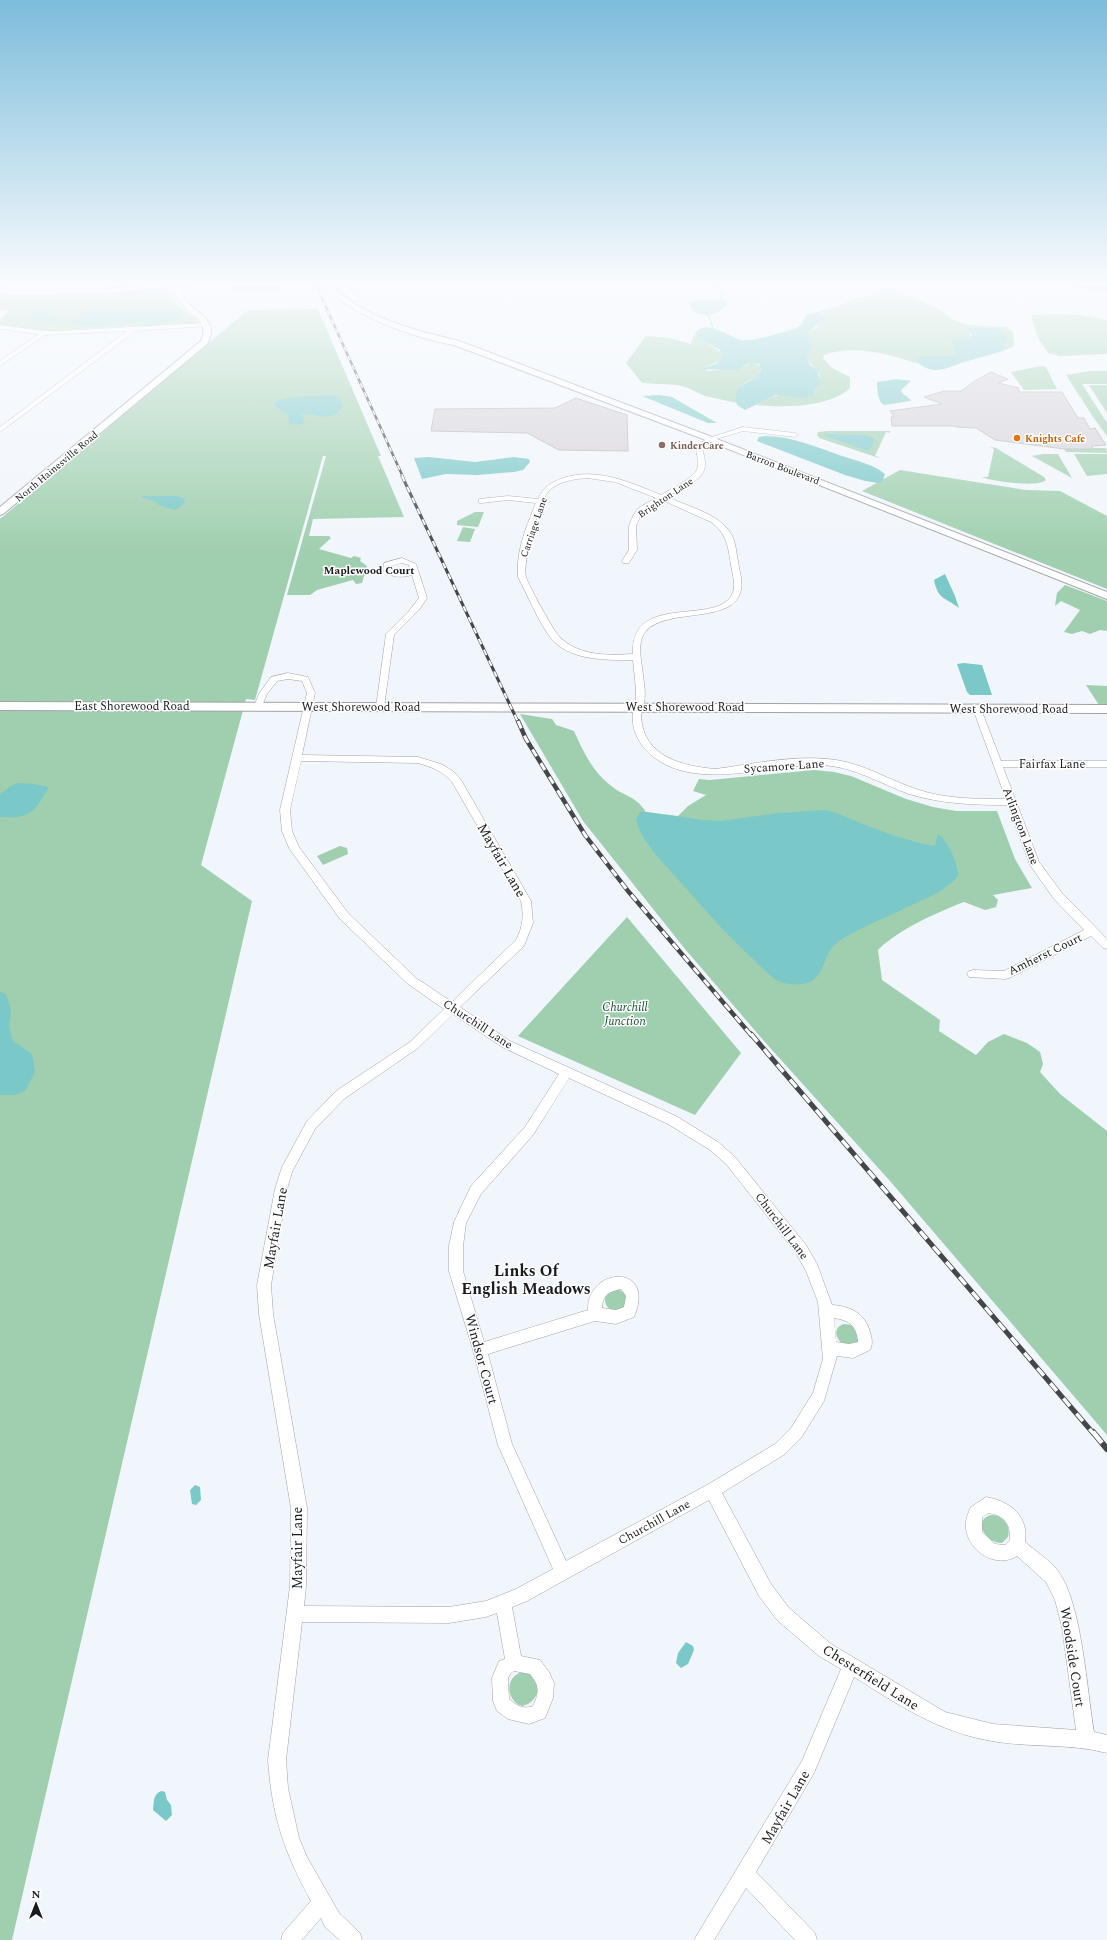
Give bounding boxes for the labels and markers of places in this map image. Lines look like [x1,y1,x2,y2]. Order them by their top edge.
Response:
place label: Knights Cafe [1025,431,1085,447]
marker: Knights Cafe [1012,433,1022,443]
place label: KinderCare [670,438,724,454]
marker: KinderCare [657,440,667,450]

